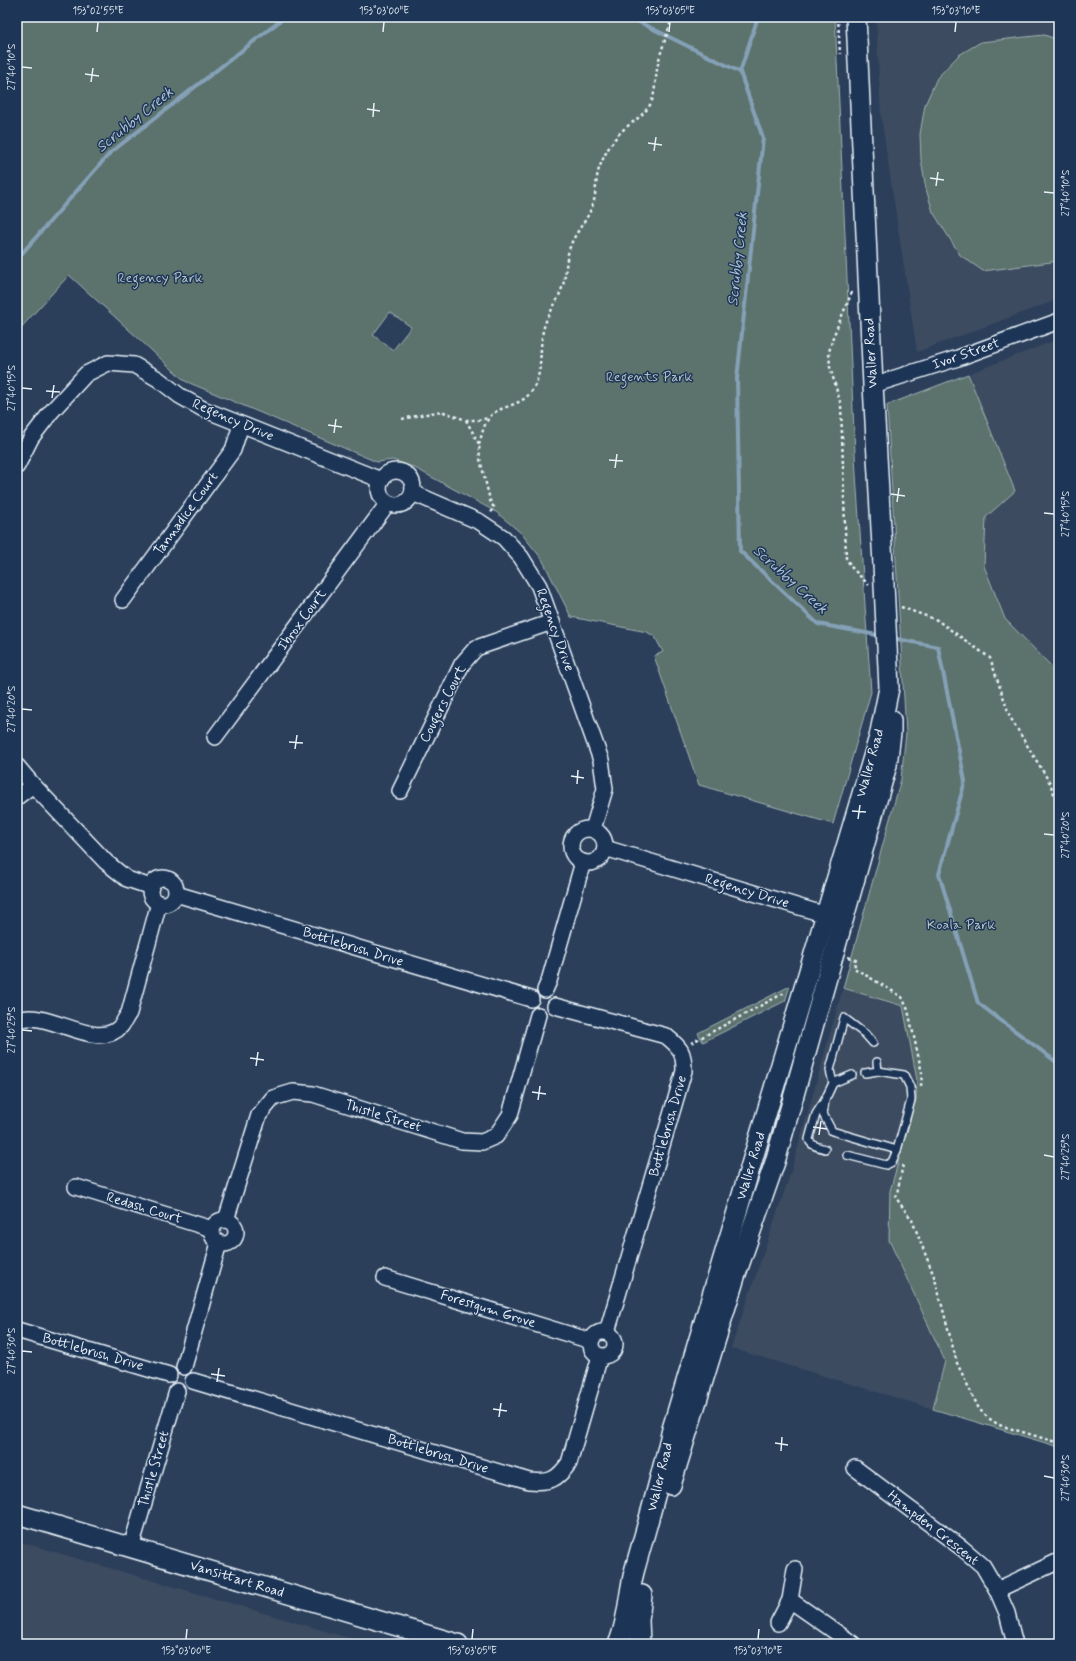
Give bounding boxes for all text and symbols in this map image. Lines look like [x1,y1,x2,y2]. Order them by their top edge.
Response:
text: 153°02'55"E [72,4,124,18]
text: 153°03'00"E [359,4,409,18]
text: 153°03'05"E [645,4,695,18]
text: 153°03'10"E [932,4,981,18]
text: 27°40'10"S [5,43,19,90]
water label: Scrubby Creek [92,82,178,157]
text: 27°40'10"S [1059,169,1073,216]
water label: Scrubby Creek [723,211,753,307]
park label: Regency Park [117,269,203,289]
street label: Waller Road [860,317,882,389]
street label: Ivor Street [930,334,1002,374]
text: 27°40'15"S [5,365,19,411]
park label: Regents Park [606,368,692,388]
street label: Regency Drive [189,395,277,447]
street label: Tannadice Court [150,469,222,559]
text: 27°40'15"S [1059,491,1073,537]
water label: Scrubby Creek [748,541,832,619]
street label: Ibrox Court [274,585,331,654]
street label: Regency Drive [530,586,578,675]
street label: Cougers Court [416,662,472,747]
text: 27°40'20"S [5,685,19,732]
street label: Waller Road [852,727,888,799]
text: 27°40'20"S [1059,811,1073,858]
street label: Regency Drive [702,870,791,914]
park label: Koala Park [927,916,995,934]
street label: Bottlebrush Drive [301,923,405,971]
text: 27°40'25"S [5,1006,19,1053]
street label: Bottlebrush Drive [645,1073,691,1179]
street label: Thistle Street [343,1096,423,1136]
street label: Waller Road [732,1130,770,1202]
text: 27°40'25"S [1059,1133,1073,1180]
street label: Redash Court [104,1188,184,1228]
street label: Forestgum Grove [438,1286,538,1332]
text: 27°40'30"S [5,1327,19,1374]
street label: Bottlebrush Drive [40,1329,146,1375]
street label: Thistle Street [134,1429,174,1509]
street label: Bottlebrush Drive [386,1430,490,1478]
street label: Waller Road [643,1441,677,1513]
text: 27°40'30"S [1059,1454,1073,1501]
street label: Hampden Crescent [884,1487,982,1569]
street label: Vansittart Road [188,1556,286,1602]
text: 153°03'00"E [161,1644,211,1658]
text: 153°03'05"E [447,1644,497,1658]
text: 153°03'10"E [734,1644,783,1658]

